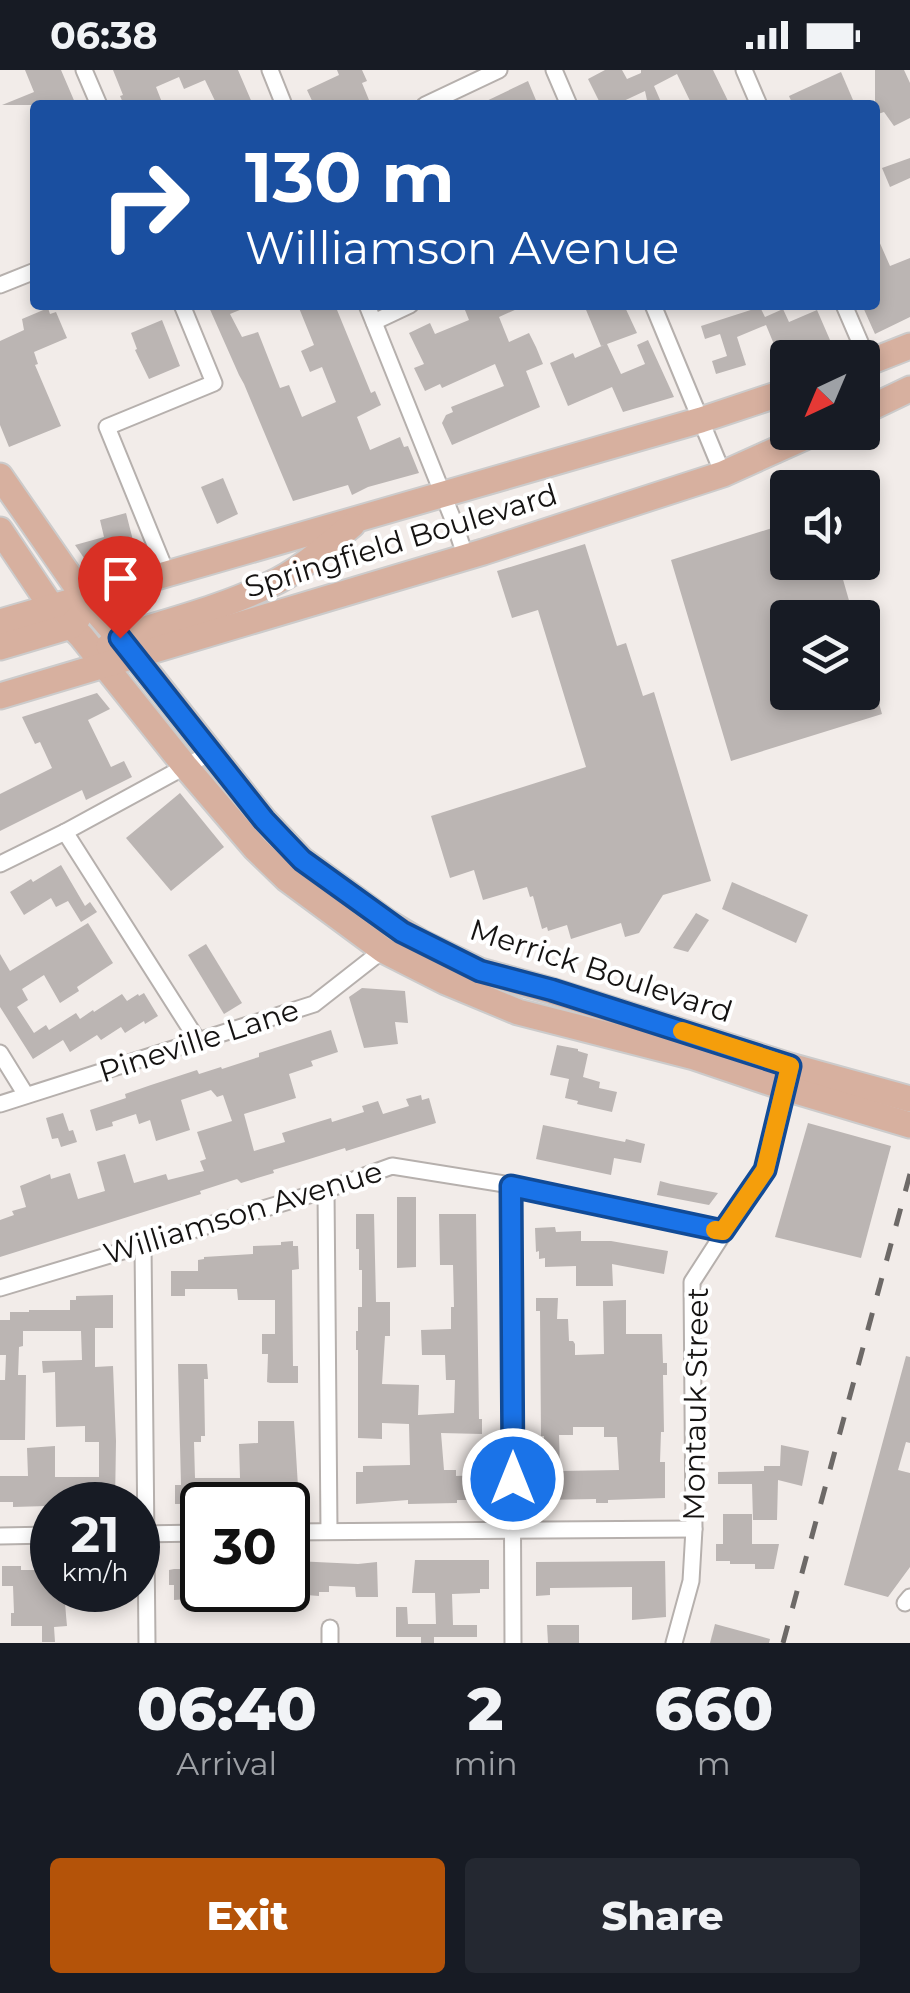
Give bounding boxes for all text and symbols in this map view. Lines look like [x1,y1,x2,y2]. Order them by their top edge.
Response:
text: 06:38 [50,12,158,59]
text: 130 m [245,134,455,220]
icon: right [80,140,210,270]
text: Williamson Avenue [245,220,679,275]
north arrow [770,340,880,450]
map controls [770,340,880,710]
button: sound [770,470,880,580]
street label: Springfield Boulevard [240,475,562,606]
pin [78,536,163,639]
icon: arrive [93,551,148,606]
button: layers [770,600,880,710]
street label: Merrick Boulevard [465,911,737,1030]
street label: Pineville Lane [94,991,303,1090]
street label: Williamson Avenue [99,1153,387,1273]
street label: Montauk Street [675,1287,716,1521]
position arrow [461,1427,565,1531]
speed limit sign: 30 [180,1482,310,1612]
text: 21 [70,1504,120,1565]
text: km/h [62,1557,128,1587]
text: 06:40 [137,1672,317,1745]
text: 2 [468,1672,504,1745]
text: 660 [654,1672,773,1745]
text: Arrival [176,1744,277,1783]
text: min [453,1744,518,1783]
text: m [697,1744,731,1783]
button: Exit [50,1858,445,1973]
button: Share [465,1858,860,1973]

